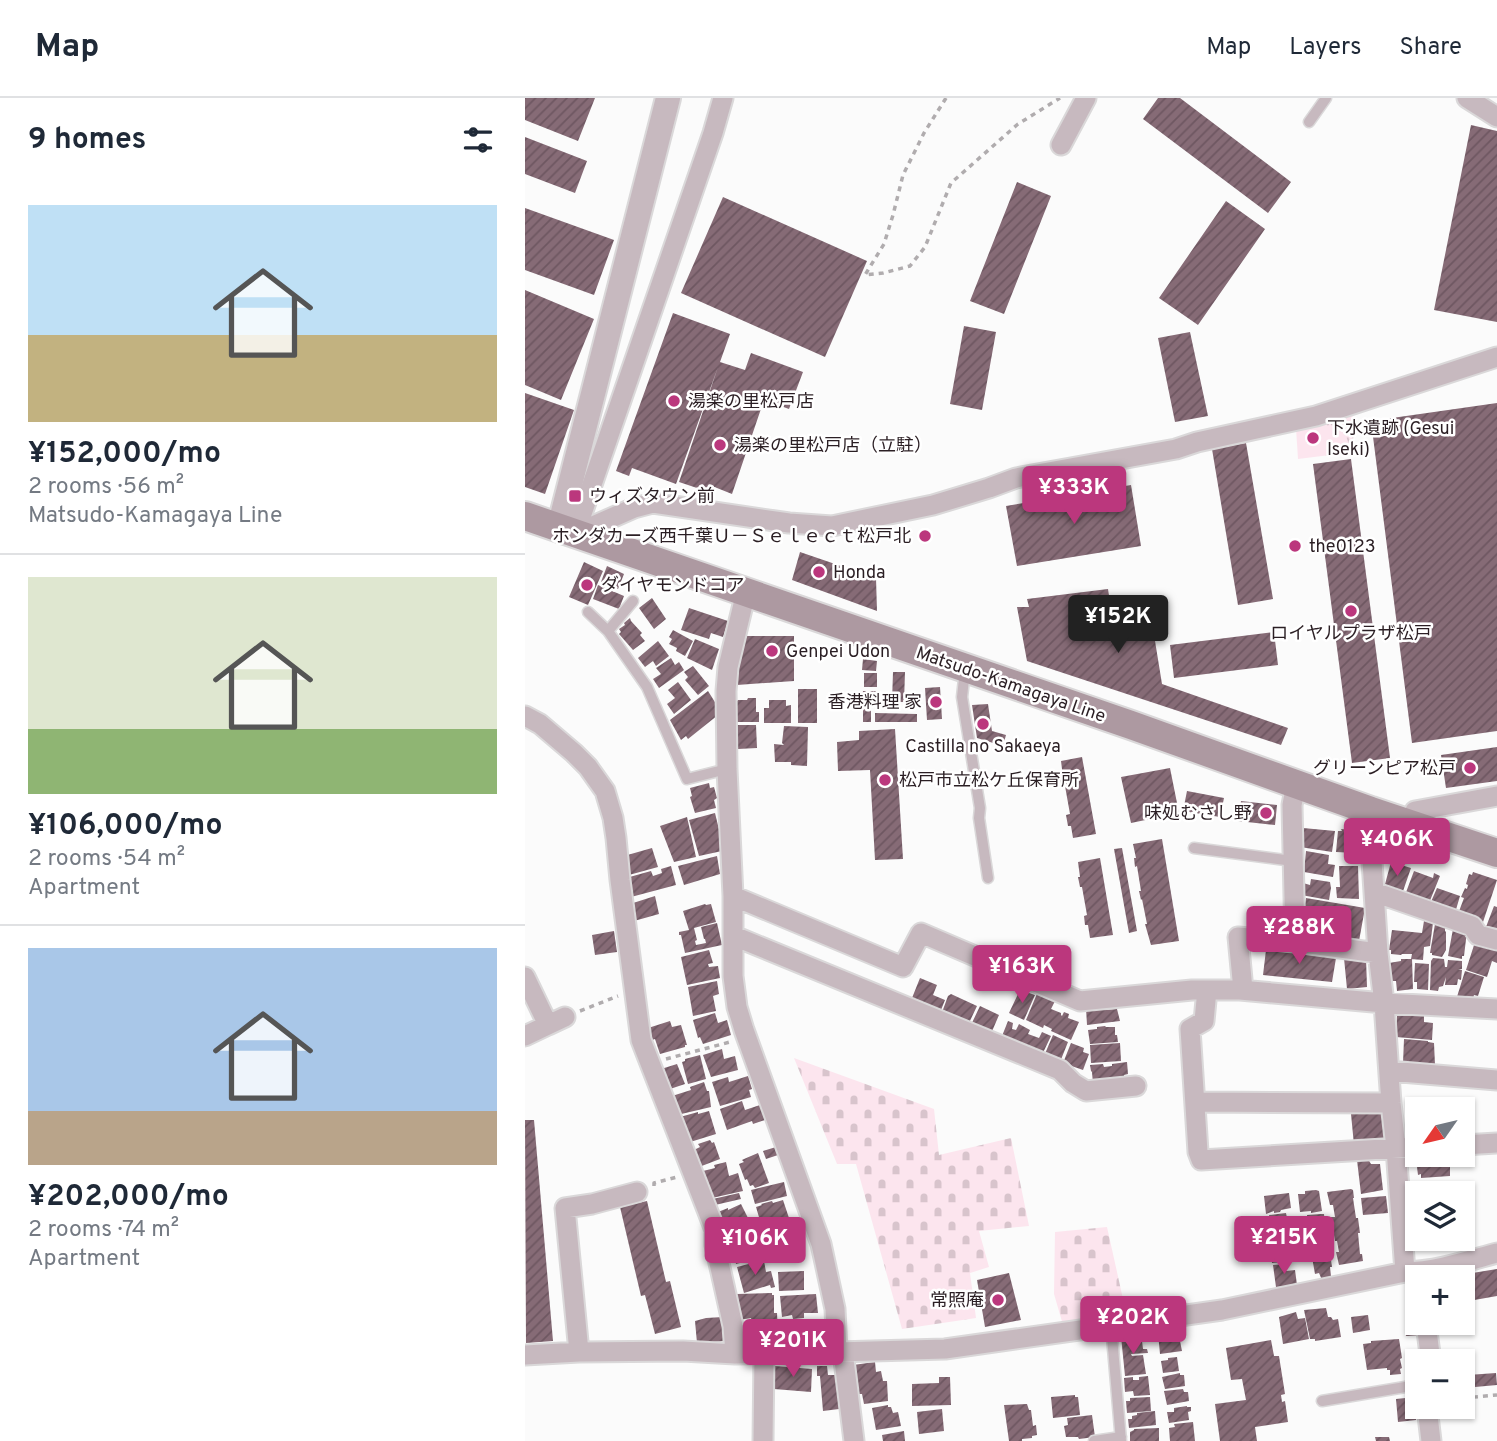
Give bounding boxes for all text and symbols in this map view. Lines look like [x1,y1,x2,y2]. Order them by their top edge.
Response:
text: Map [35,27,99,69]
text: Map [1206,33,1251,63]
text: Layers [1289,33,1361,63]
text: Share [1399,33,1462,63]
icon: filters [459,121,497,159]
text: 9 homes [28,122,146,159]
icon: home [200,250,326,376]
place label: 湯楽の里松戸店 [688,391,814,414]
marker: 湯楽の里松戸店 [666,393,682,409]
place label: 下水遺跡 (Gesui Iseki) [1327,418,1454,462]
marker: 下水遺跡 (Gesui Iseki) [1305,430,1321,446]
place label: 湯楽の里松戸店（立駐） [734,435,932,458]
text: ¥152,000/mo [28,436,221,473]
marker: 湯楽の里松戸店（立駐） [712,437,728,453]
pin: ¥333K [1025,466,1123,526]
text: 2 rooms · 56 m² [28,473,184,502]
text: ¥333K [1038,474,1110,503]
place label: ウィズタウン前 [589,486,715,509]
marker: ウィズタウン前 [567,488,583,504]
text: Matsudo-Kamagaya Line [28,502,282,531]
place label: ホンダカーズ西千葉Ｕ－Ｓｅｌｅｃｔ松戸北 [552,526,911,549]
marker: ホンダカーズ西千葉Ｕ－Ｓｅｌｅｃｔ松戸北 [917,528,933,544]
place label: the0123 [1309,536,1376,559]
marker: the0123 [1287,538,1303,554]
place label: Honda [833,562,886,585]
marker: Honda [811,564,827,580]
place label: ダイヤモンドコア [601,575,744,598]
marker: ダイヤモンドコア [579,577,595,593]
pin: ¥152K [1069,596,1167,655]
text: ¥152K [1084,603,1152,632]
marker: ロイヤルプラザ松戸 [1343,603,1359,619]
icon: home [200,622,326,748]
place label: ロイヤルプラザ松戸 [1270,623,1432,646]
place label: Genpei Udon [786,641,890,664]
street label: Matsudo-Kamagaya Line [913,642,1108,729]
marker: Genpei Udon [764,643,780,659]
place label: 香港料理 家 [828,692,922,715]
marker: 香港料理 家 [928,694,944,710]
marker: Castilla no Sakaeya [975,716,991,732]
place label: Castilla no Sakaeya [905,736,1061,759]
place label: グリーンピア松戸 [1313,758,1456,781]
marker: グリーンピア松戸 [1462,760,1478,776]
place label: 松戸市立松ケ丘保育所 [899,770,1079,793]
marker: 松戸市立松ケ丘保育所 [877,772,893,788]
place label: 味処むさし野 [1144,803,1252,826]
marker: 味処むさし野 [1258,805,1274,821]
text: ¥106,000/mo [28,808,222,845]
pin: ¥406K [1348,818,1446,878]
text: ¥406K [1360,826,1434,855]
text: 2 rooms · 54 m² [28,845,185,874]
text: Apartment [28,874,140,903]
pin: ¥288K [1250,906,1348,966]
text: ¥288K [1262,914,1336,943]
pin: ¥163K [973,946,1071,1005]
text: ¥163K [988,953,1056,982]
icon: home [200,993,326,1119]
north arrow [1405,1097,1475,1167]
map controls [1405,1097,1475,1419]
text: ¥202,000/mo [28,1179,229,1216]
button: layers [1405,1181,1475,1251]
text: 2 rooms · 74 m² [28,1216,179,1245]
pin: ¥215K [1235,1216,1333,1276]
pin: ¥106K [706,1218,804,1277]
text: ¥215K [1250,1224,1318,1253]
text: ¥106K [721,1225,789,1254]
text: Apartment [28,1245,140,1274]
button: + [1405,1265,1475,1335]
place label: 常照庵 [930,1290,984,1313]
marker: 常照庵 [990,1292,1006,1308]
pin: ¥202K [1084,1296,1182,1356]
text: ¥202K [1096,1304,1170,1333]
pin: ¥201K [744,1320,842,1379]
text: ¥201K [759,1327,827,1356]
button: − [1405,1349,1475,1419]

